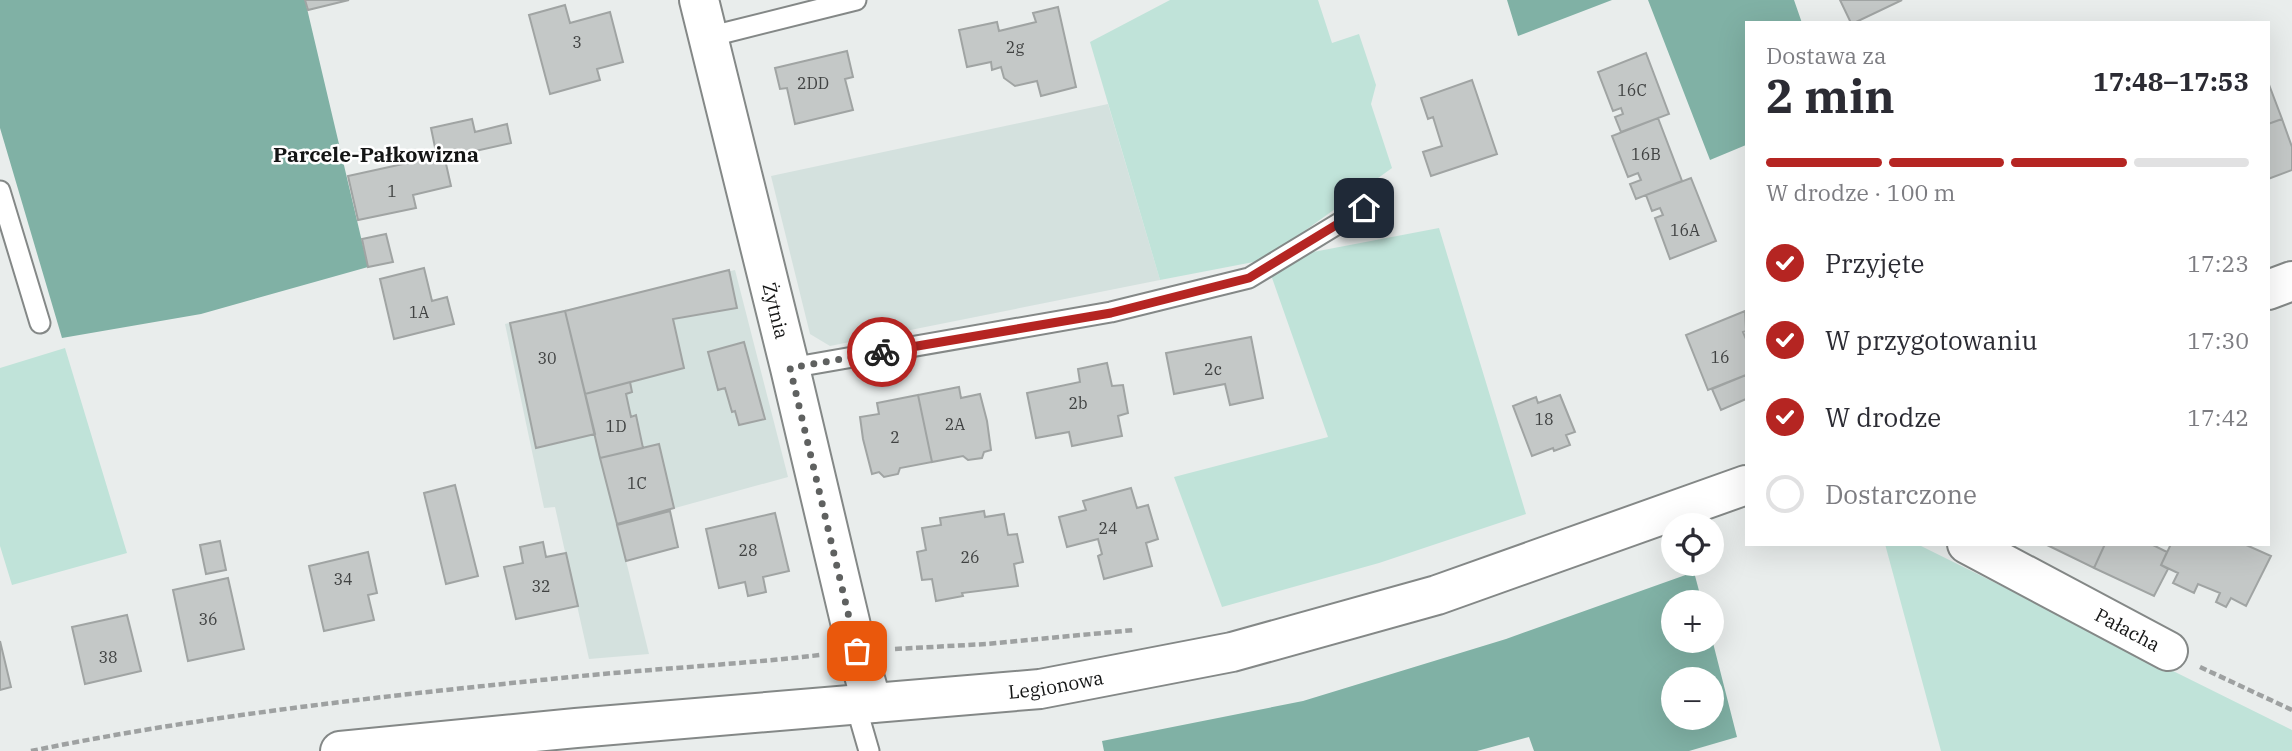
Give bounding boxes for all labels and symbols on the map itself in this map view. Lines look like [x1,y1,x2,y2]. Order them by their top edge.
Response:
house number: 3 [572,32,582,52]
house number: 2g [1006,37,1024,57]
house number: 2DD [797,73,829,93]
house number: 16C [1617,80,1647,100]
district label: Parcele-Pałkowizna [273,140,479,168]
house number: 16B [1631,144,1661,164]
pin [1334,178,1394,238]
house number: 1 [387,181,397,201]
house number: 16A [1670,220,1700,240]
street label: Żytnia [757,280,794,341]
house number: 1A [409,302,429,322]
courier [847,317,917,387]
house number: 16 [1710,347,1730,367]
house number: 30 [537,348,557,368]
house number: 2c [1204,359,1222,379]
house number: 2b [1068,393,1088,413]
house number: 18 [1534,409,1554,429]
house number: 2A [945,414,965,434]
house number: 1D [606,416,626,436]
house number: 2 [890,427,900,447]
house number: 1C [627,473,647,493]
house number: 24 [1098,518,1118,538]
house number: 28 [738,540,758,560]
house number: 26 [960,547,980,567]
house number: 34 [333,569,353,589]
house number: 32 [531,576,551,596]
street label: Pałacha [2091,602,2164,657]
house number: 36 [198,609,218,629]
pin [827,621,887,681]
house number: 38 [98,647,118,667]
street label: Legionowa [1007,665,1106,704]

